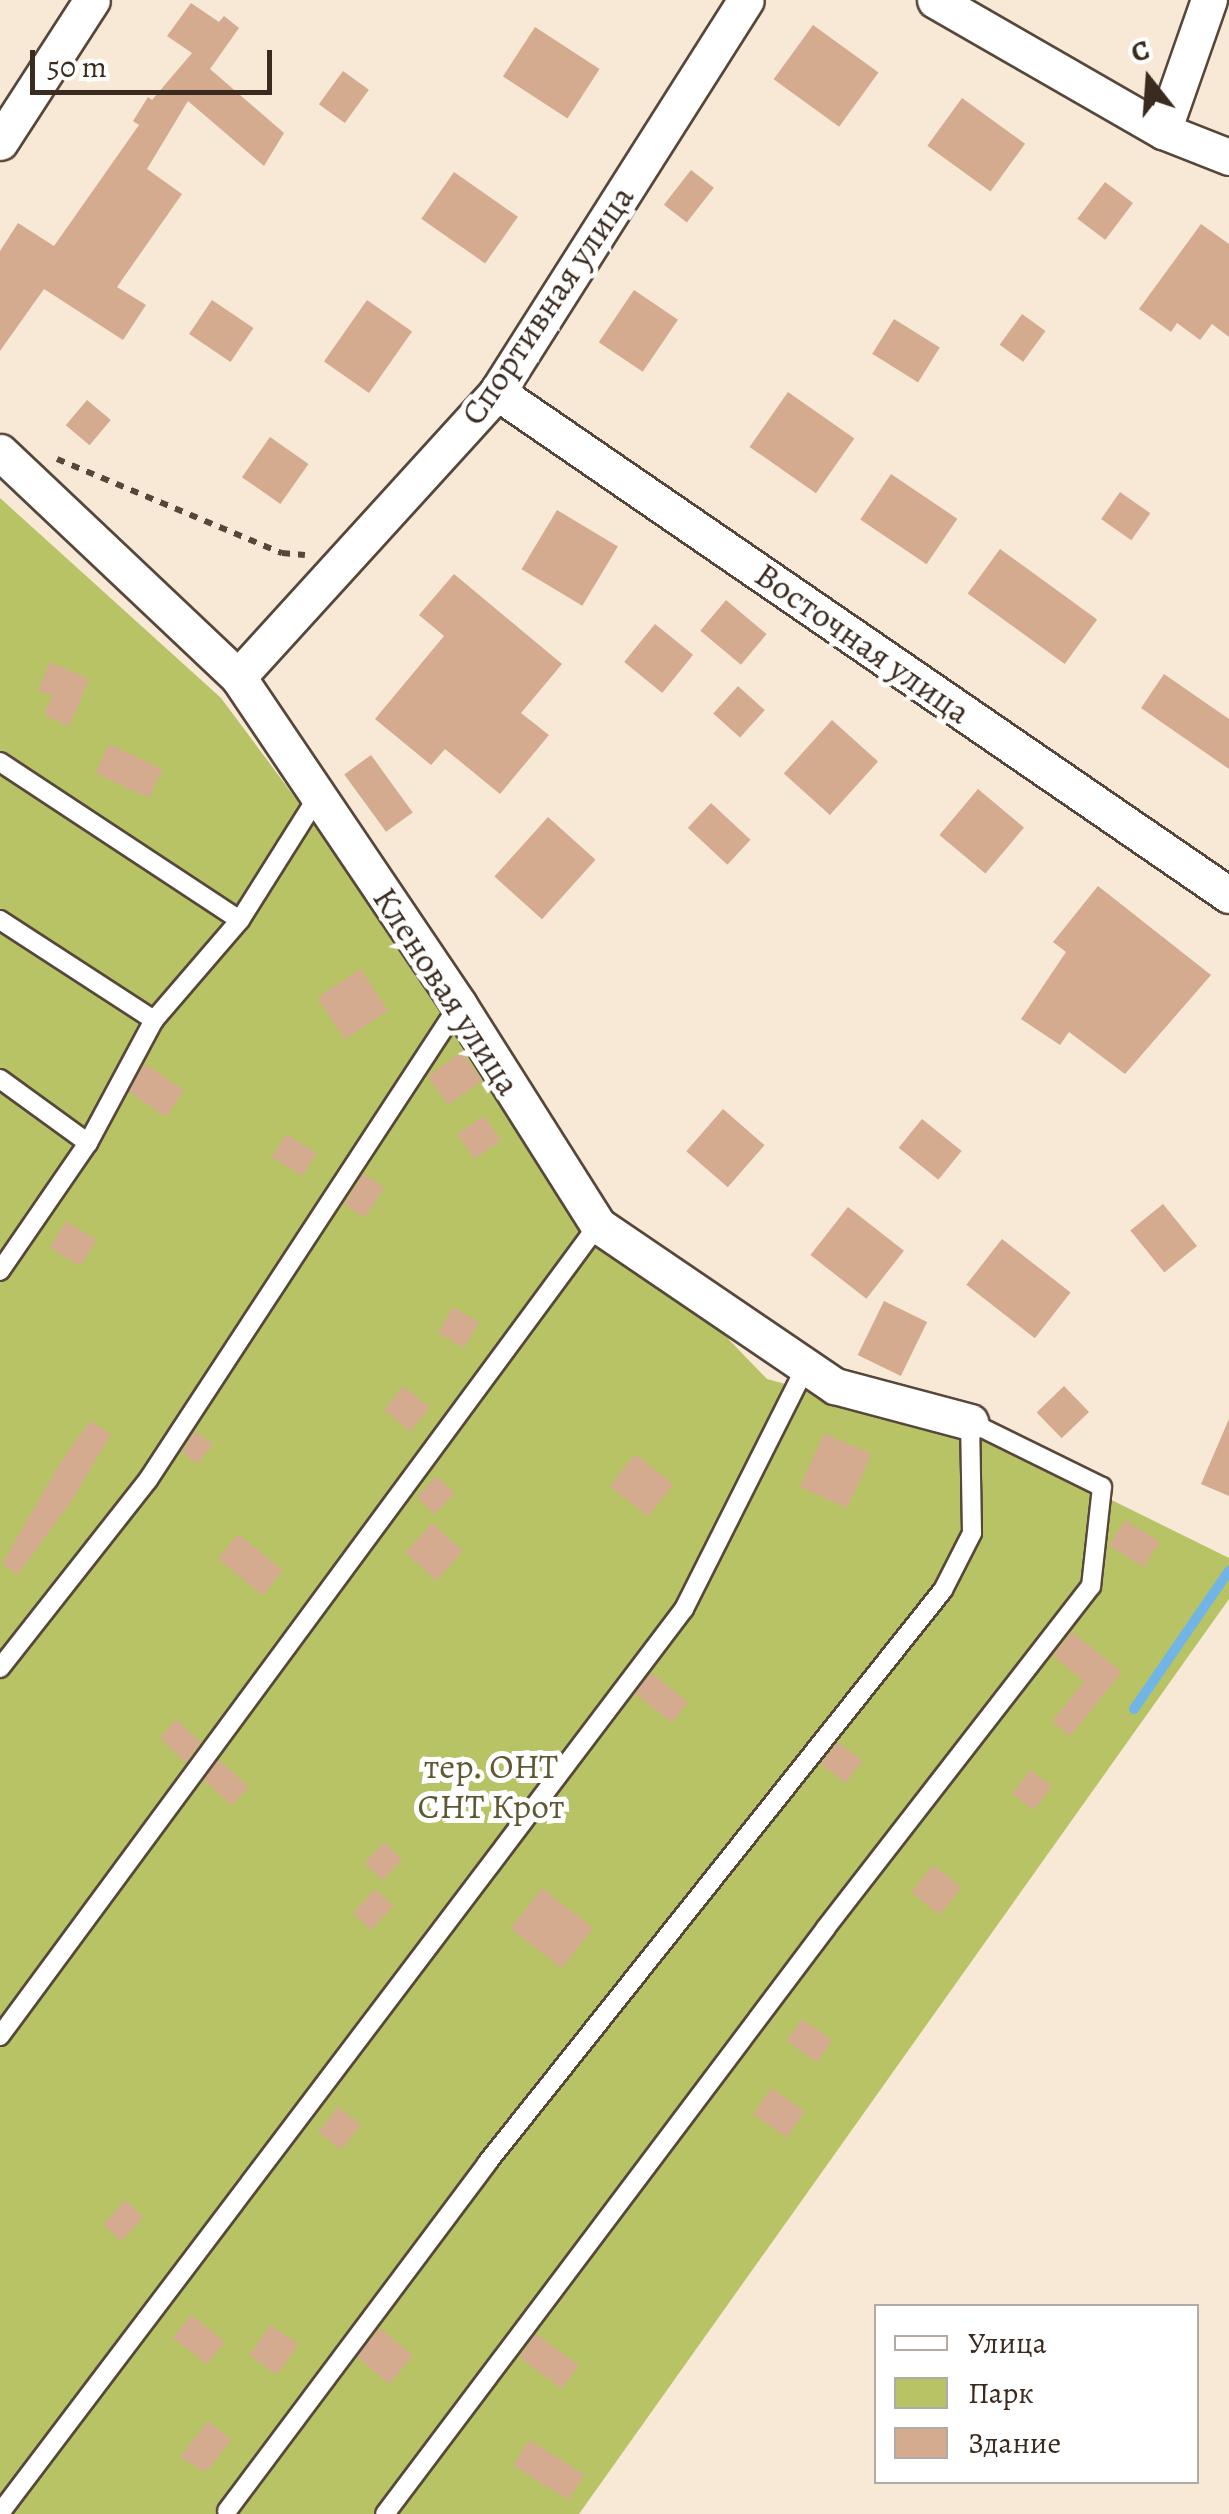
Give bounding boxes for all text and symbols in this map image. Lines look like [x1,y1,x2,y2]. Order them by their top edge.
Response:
scale bar [35,30,278,92]
north arrow [1099,30,1199,130]
text: С [1126,31,1154,72]
text: 50 m [47,47,107,87]
street label: Спортивная улица [451,177,643,433]
street label: Восточная улица [747,553,979,733]
street label: Кленовая улица [364,879,530,1103]
park label: тер. ОНТ СНТ Крот [418,1745,564,1827]
legend [874,2304,1199,2484]
text: Улица [968,2323,1047,2363]
text: Парк [968,2373,1034,2413]
text: Здание [968,2423,1061,2463]

